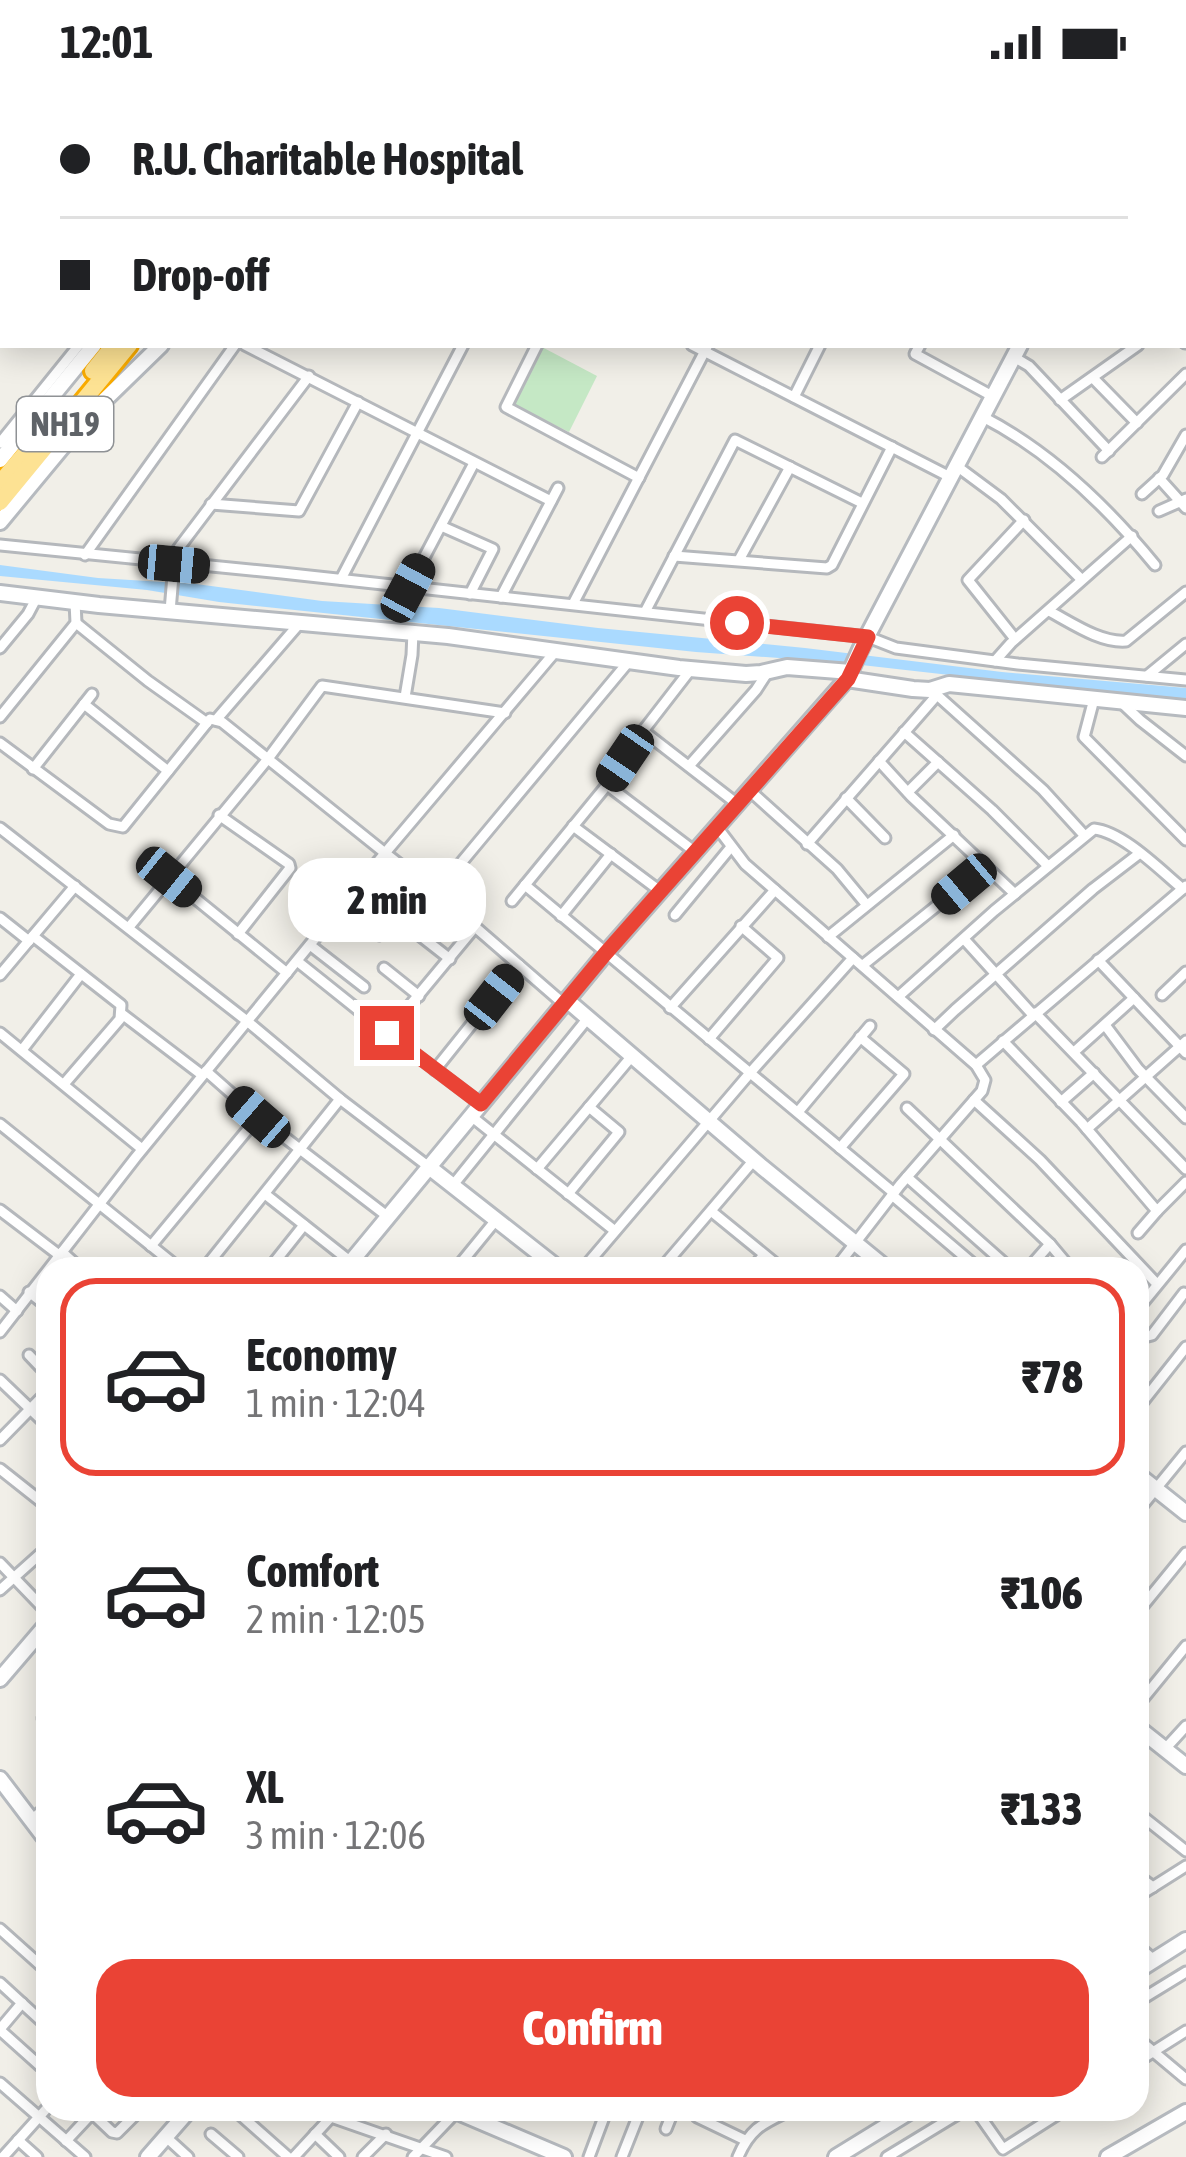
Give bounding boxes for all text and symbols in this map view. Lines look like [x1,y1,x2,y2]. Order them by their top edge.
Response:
text: 12:01 [60,16,154,68]
text: R.U. Charitable Hospital [132,133,523,185]
text: Drop-off [132,249,270,301]
road number: NH19 [17,397,113,451]
car [137,543,211,585]
car [375,548,441,628]
route start [710,596,764,650]
car [590,718,660,798]
car [130,840,208,914]
car [925,847,1003,921]
callout: 2 min [288,859,486,943]
text: 2 min [347,878,427,922]
car [458,958,530,1036]
route end [360,1006,414,1060]
car [219,1080,297,1154]
icon: car [102,1323,210,1431]
text: Economy [246,1329,397,1381]
text: ₹78 [1021,1351,1083,1403]
text: 1 min · 12:04 [246,1381,426,1425]
icon: car [102,1539,210,1647]
text: Comfort [246,1545,379,1597]
text: ₹106 [1000,1567,1083,1619]
text: 2 min · 12:05 [246,1597,426,1641]
icon: car [102,1755,210,1863]
text: XL [246,1761,284,1813]
text: ₹133 [1000,1783,1083,1835]
text: 3 min · 12:06 [246,1813,426,1857]
button: Confirm [96,1959,1089,2097]

